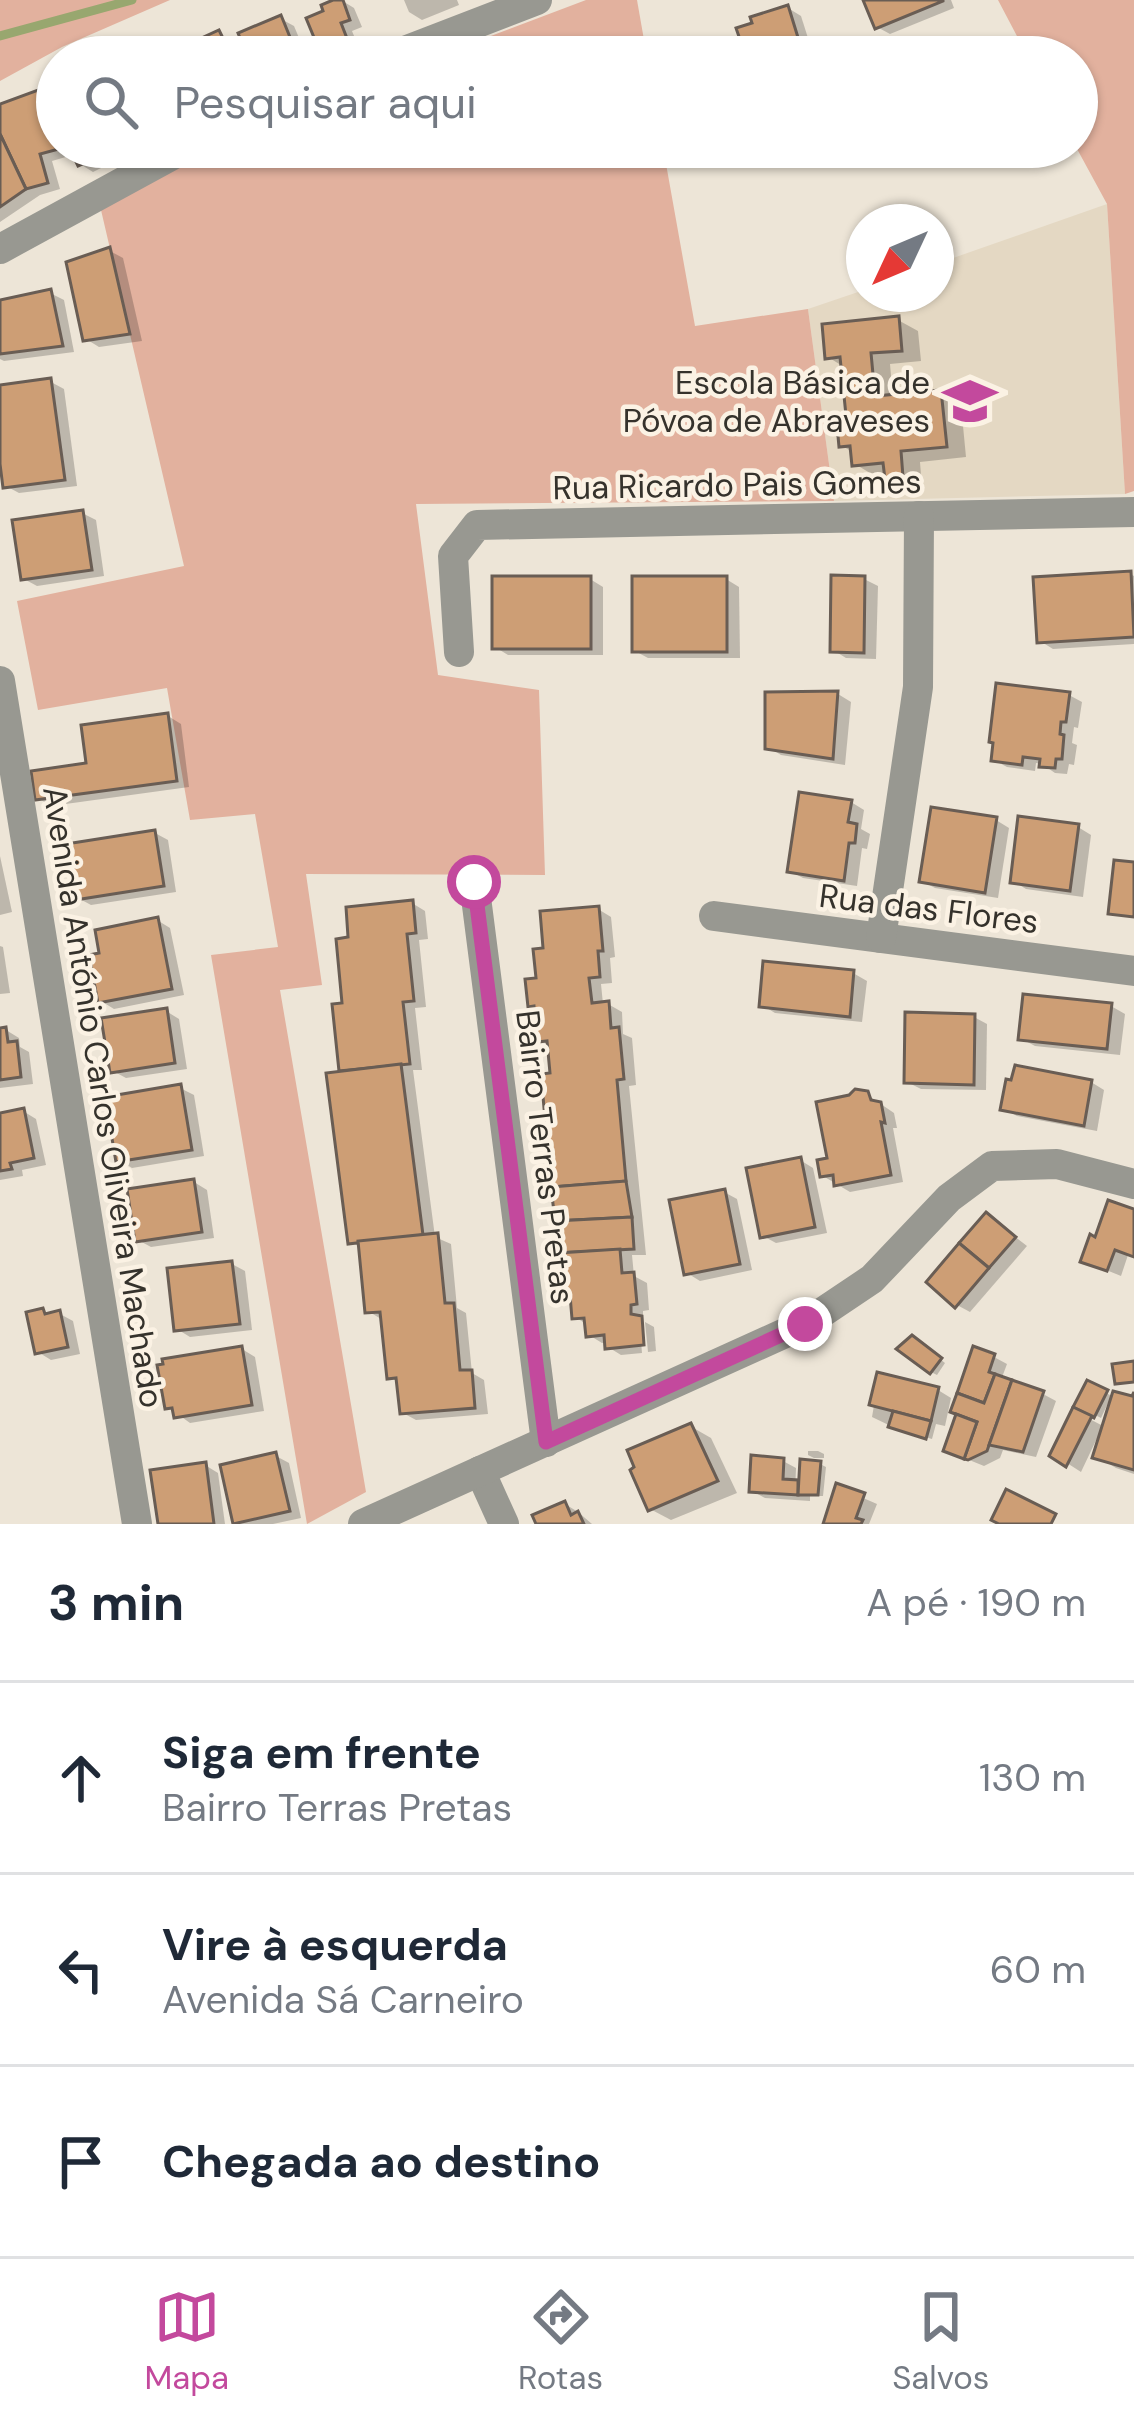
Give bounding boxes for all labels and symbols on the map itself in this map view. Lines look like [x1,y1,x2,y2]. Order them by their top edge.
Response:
north arrow [846,204,954,312]
place label: Escola Básica de Póvoa de Abraveses [623,361,930,442]
school or university icon: Escola Básica de Póvoa de Abraveses [941,372,999,430]
street label: Rua Ricardo Pais Gomes [552,460,922,509]
street label: Avenida António Carlos Oliveira Machado [33,783,174,1411]
route start [447,855,501,909]
street label: Rua das Flores [817,874,1041,943]
street label: Bairro Terras Pretas [506,1007,585,1307]
route end [778,1297,832,1351]

